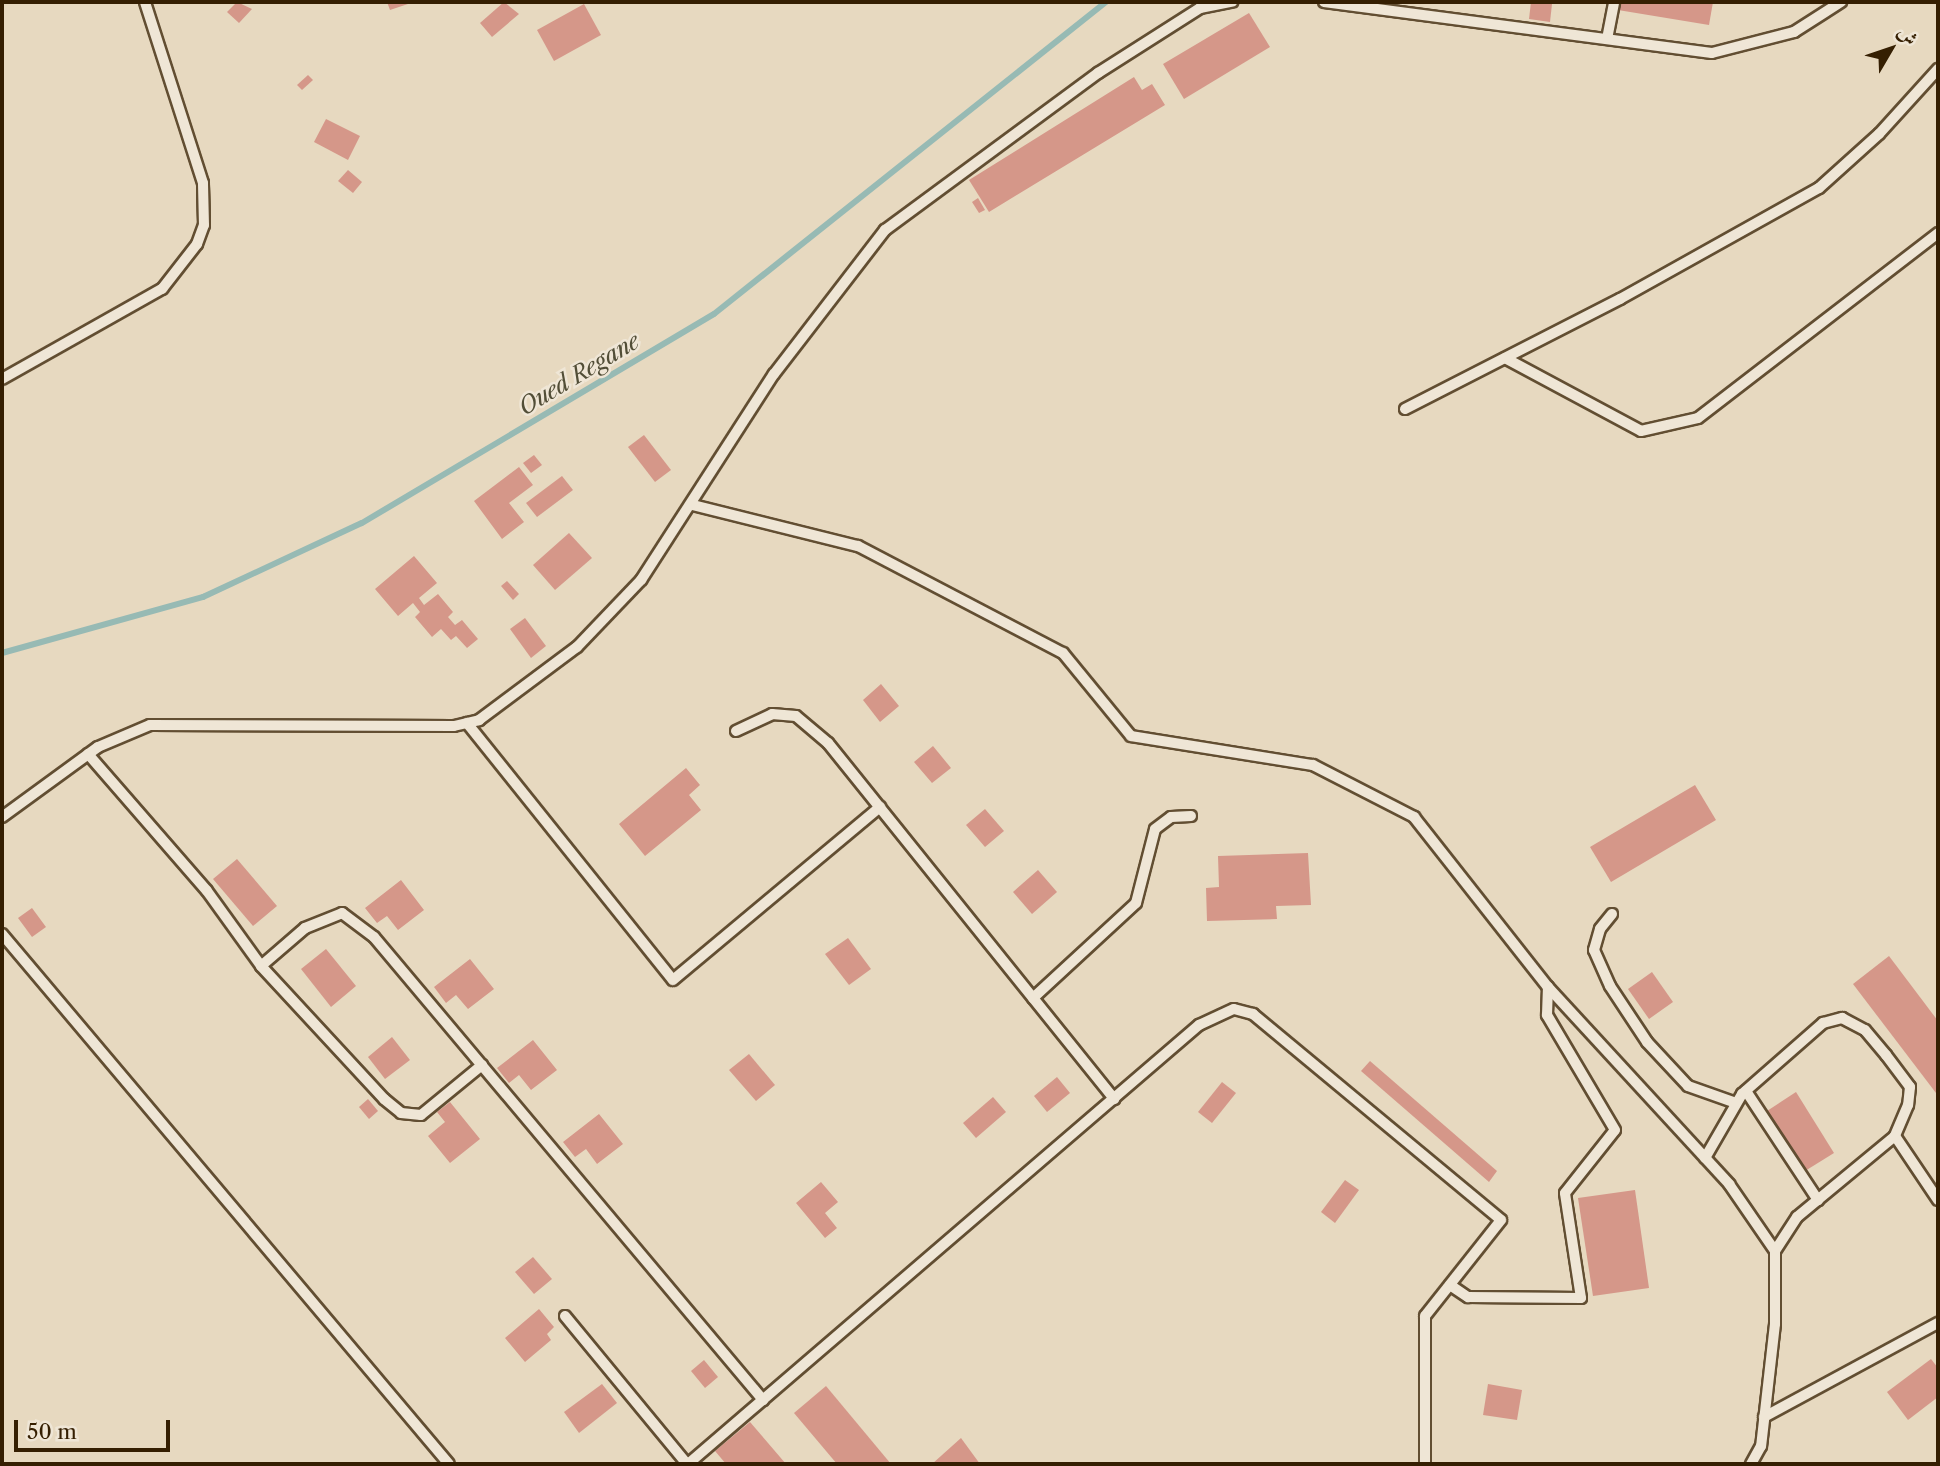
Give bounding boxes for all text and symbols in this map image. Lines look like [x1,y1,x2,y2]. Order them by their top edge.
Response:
north arrow [1856,14,1926,84]
text: ش [1893,21,1923,50]
water label: Oued Regane [513,327,645,421]
scale bar [18,1406,173,1450]
text: 50 m [27,1419,77,1444]

